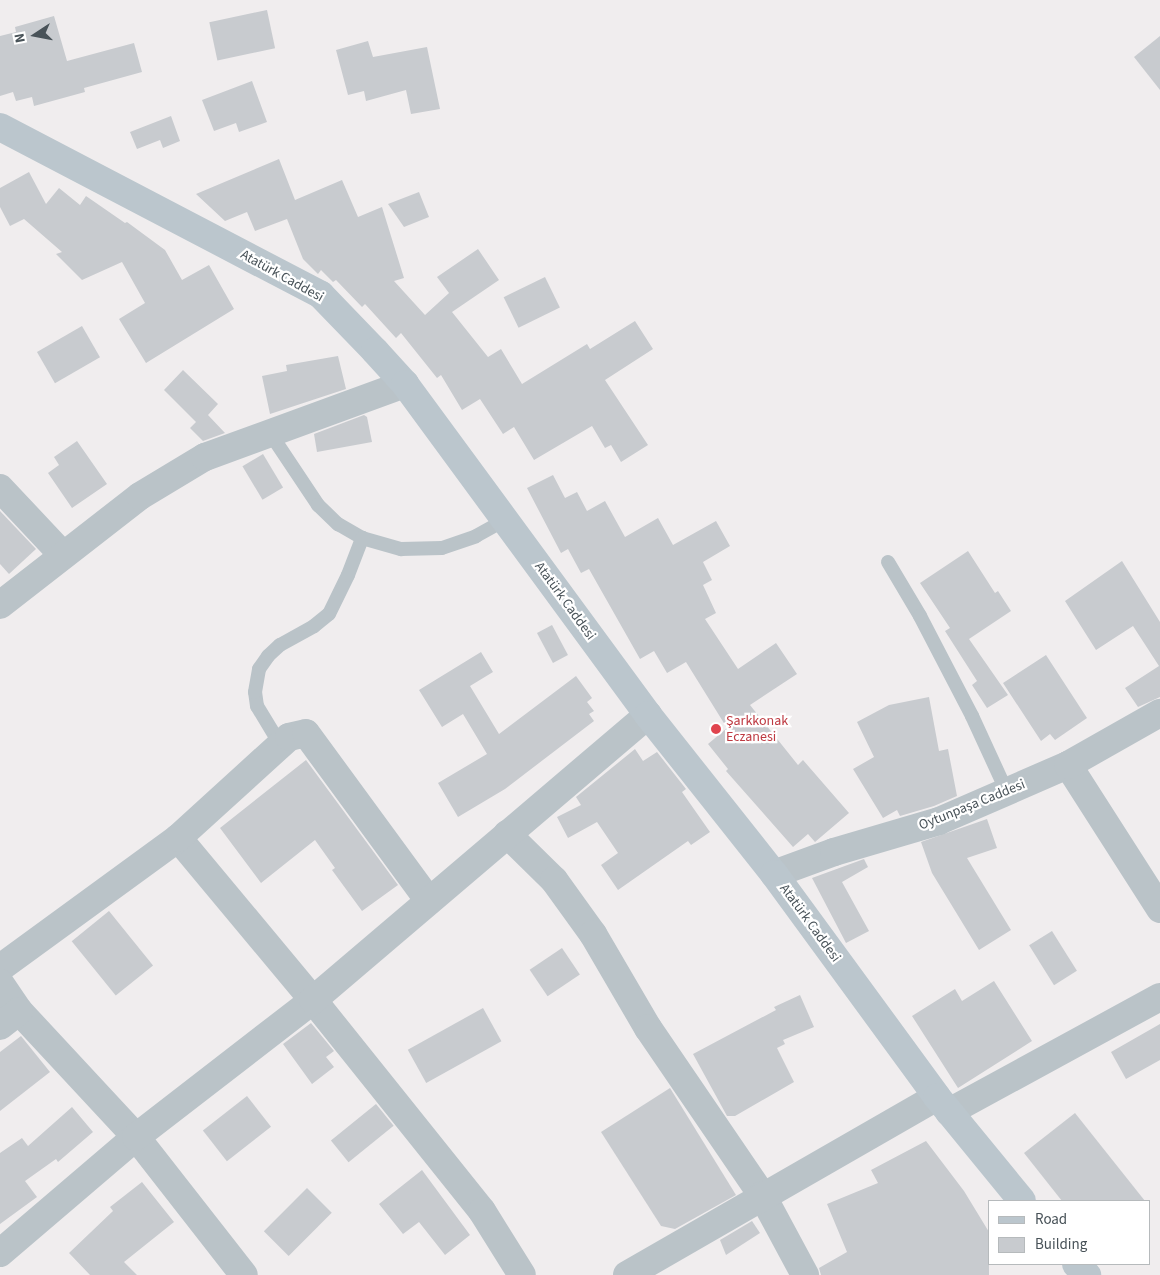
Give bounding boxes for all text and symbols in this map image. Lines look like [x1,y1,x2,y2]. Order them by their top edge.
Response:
north arrow [10,10,60,60]
text: N [10,31,31,44]
street label: Atatürk Caddesi [237,246,327,306]
street label: Atatürk Caddesi [531,559,599,643]
place label: Şarkkonak Eczanesi [726,713,788,746]
marker: Şarkkonak Eczanesi [710,723,722,735]
street label: Oytunpaşa Caddesi [916,776,1028,834]
street label: Atatürk Caddesi [776,881,844,965]
legend [988,1200,1150,1265]
text: Road [1035,1209,1067,1230]
text: Building [1035,1234,1087,1255]

